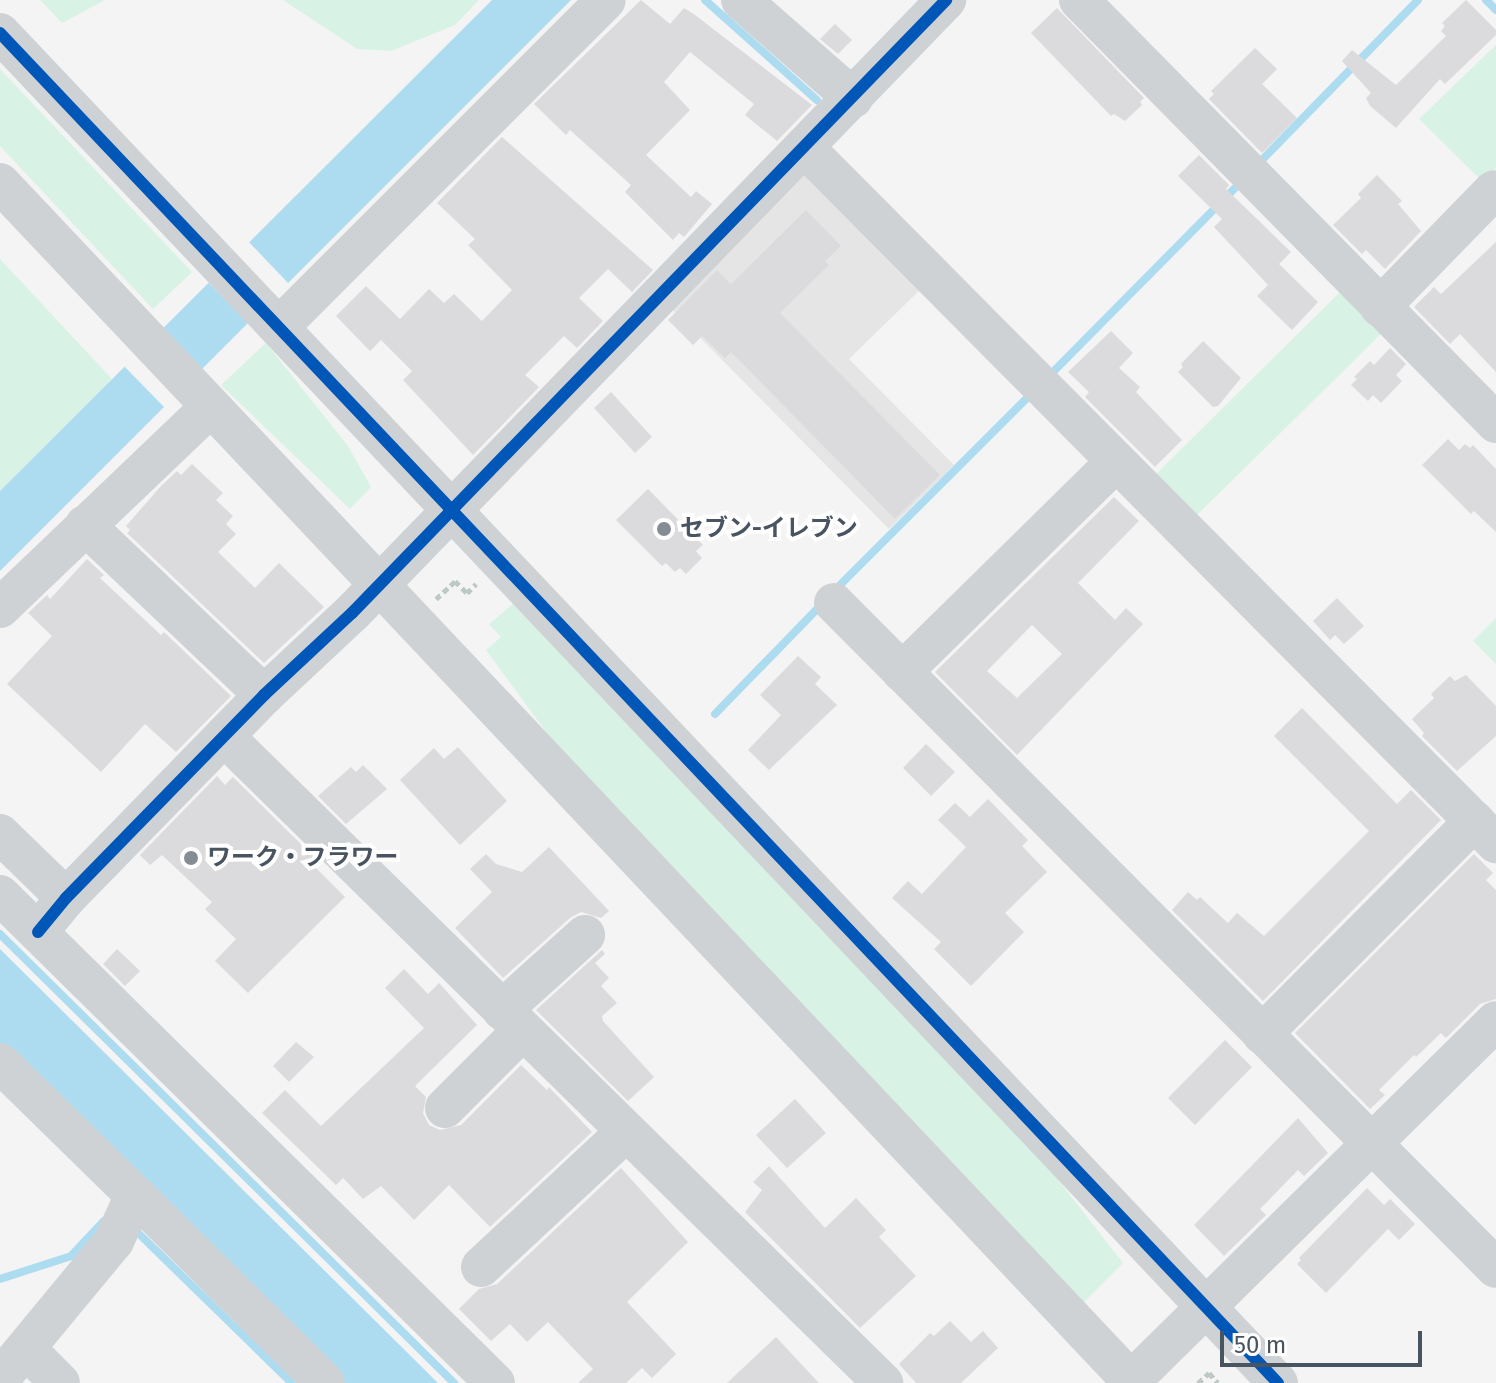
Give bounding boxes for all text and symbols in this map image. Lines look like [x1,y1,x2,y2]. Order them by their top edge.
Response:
place label: セブン-イレブン [680,515,858,543]
marker: セブン-イレブン [655,520,673,538]
place label: ワーク・フラワー [207,844,399,872]
marker: ワーク・フラワー [182,849,200,867]
scale bar [1224,1315,1426,1365]
text: 50 m [1234,1331,1286,1359]

